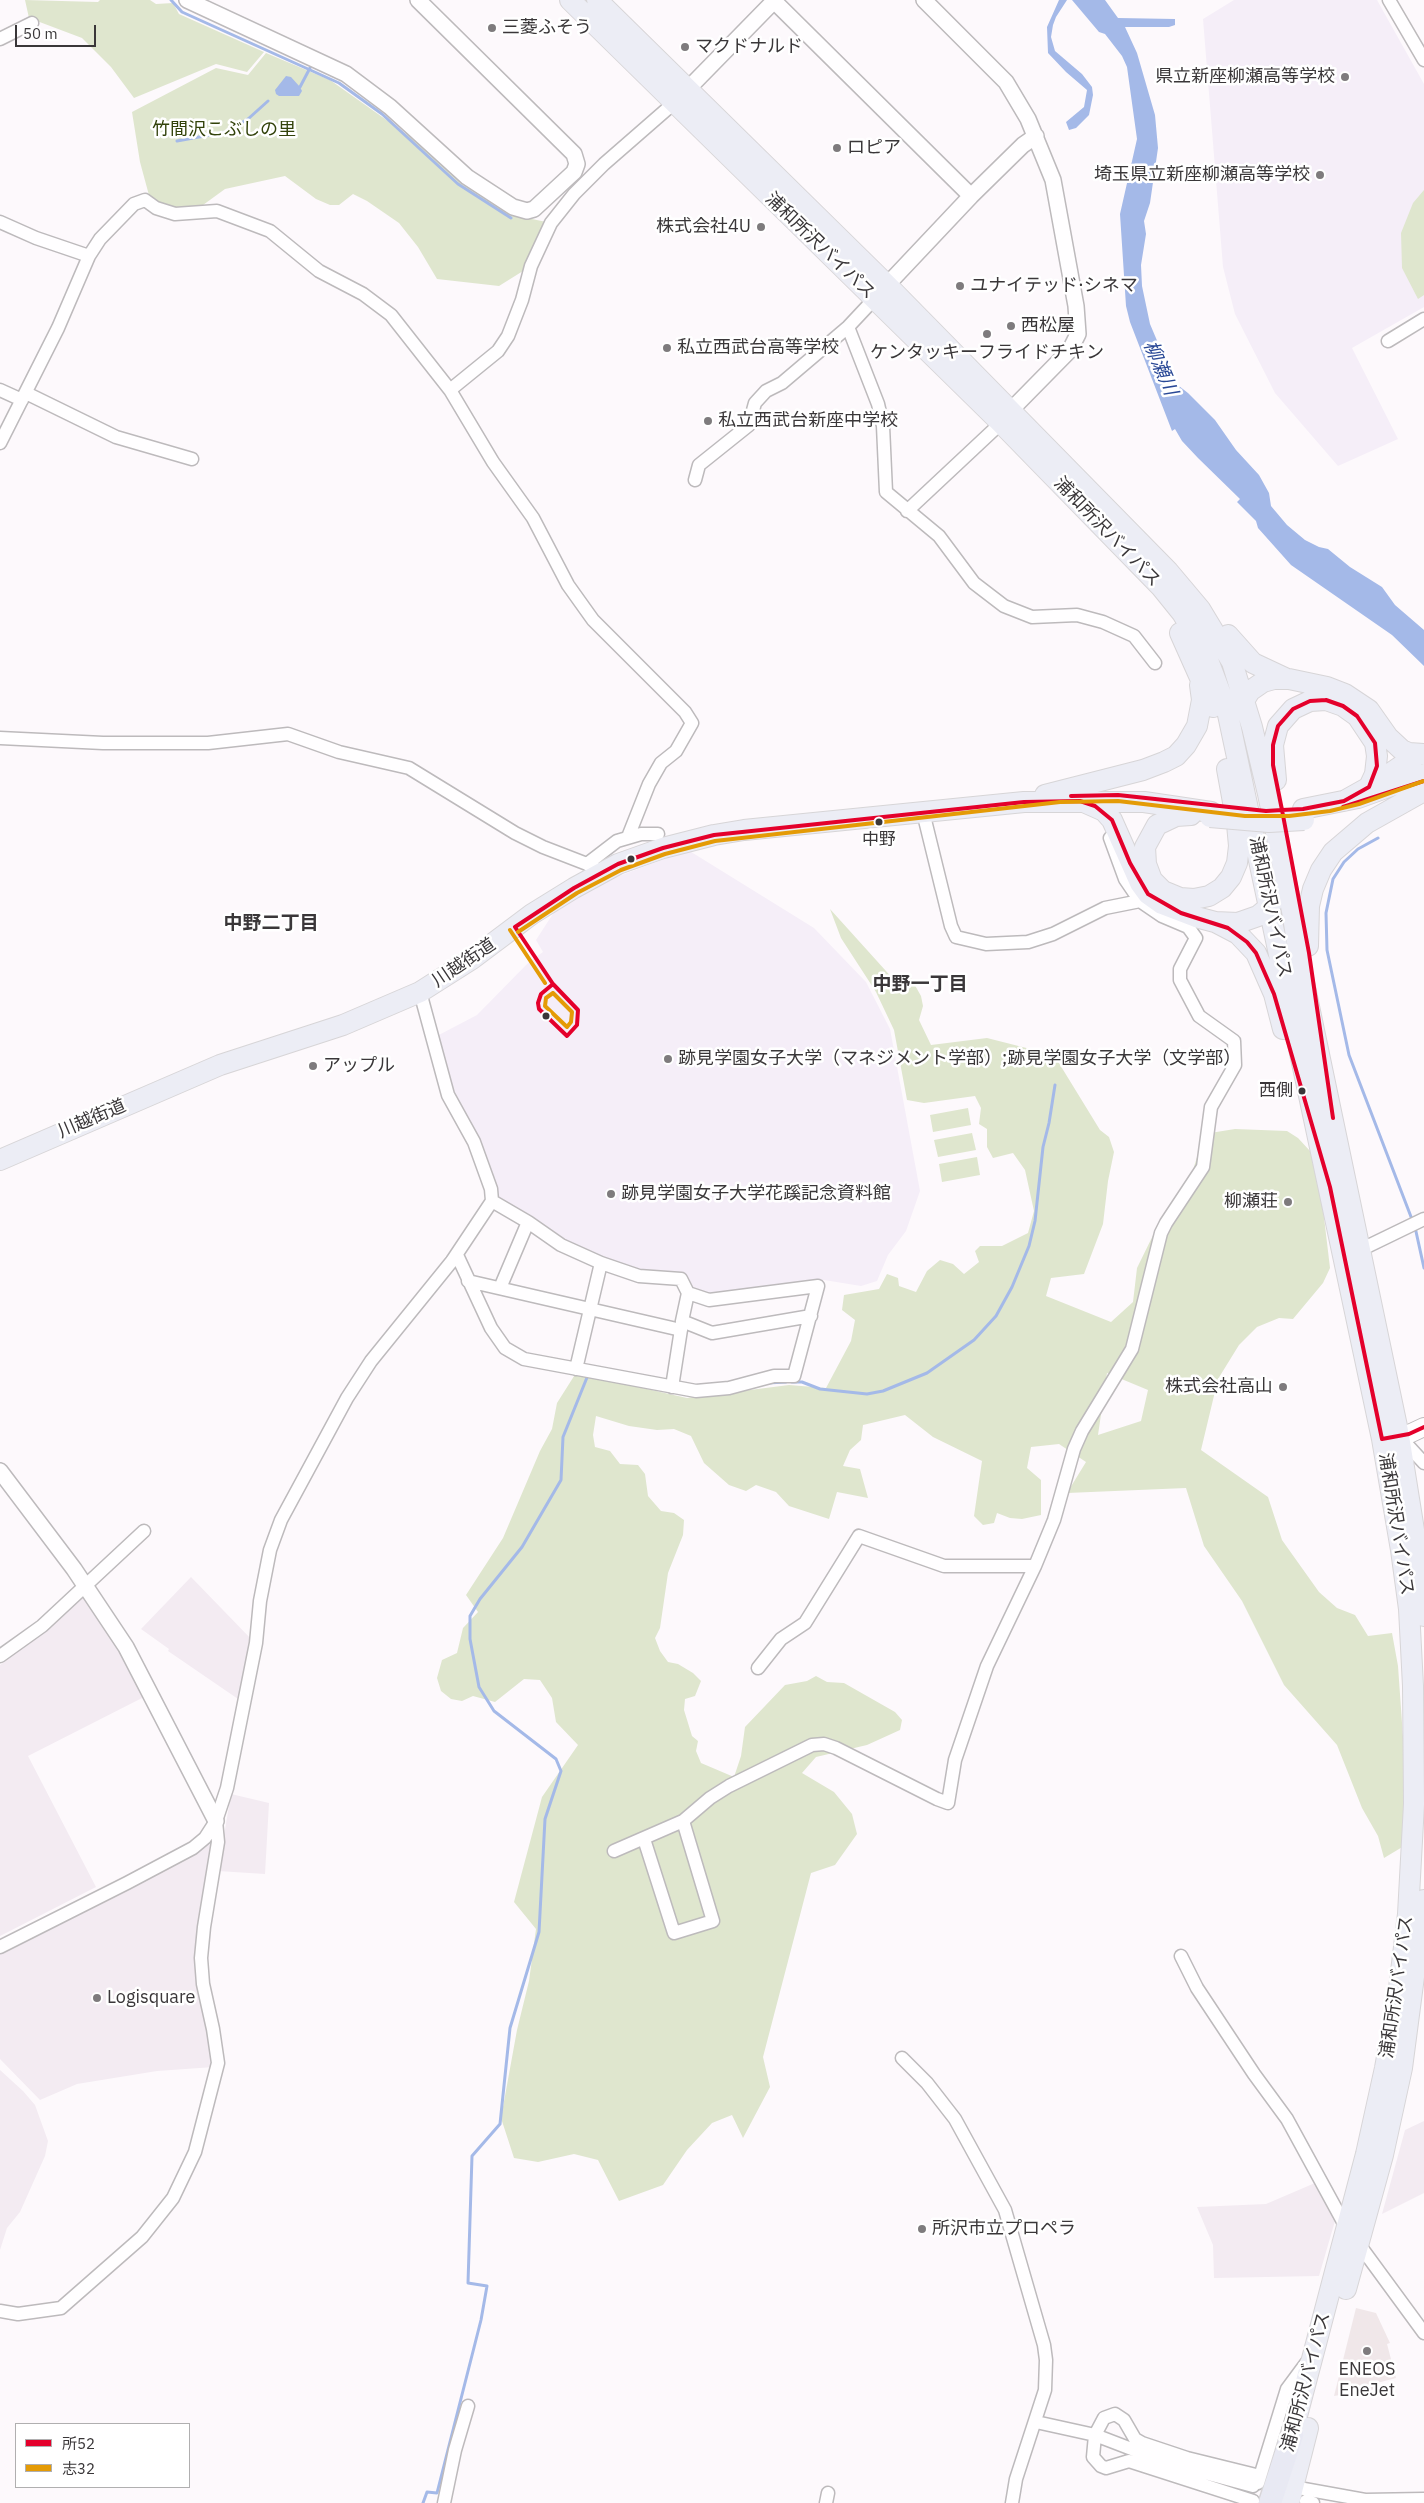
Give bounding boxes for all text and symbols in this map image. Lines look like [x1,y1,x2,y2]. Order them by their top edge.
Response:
scale bar [18,15,99,47]
place label: 三菱ふそう [502,17,592,39]
marker: 三菱ふそう [486,22,498,34]
text: 50 m [23,24,58,43]
place label: マクドナルド [695,36,803,58]
marker: マクドナルド [679,41,691,53]
place label: 県立新座柳瀬高等学校 [1155,66,1335,88]
marker: 県立新座柳瀬高等学校 [1339,71,1351,83]
park label: 竹間沢こぶしの里 [152,119,296,141]
place label: ロピア [847,137,901,159]
marker: ロピア [831,142,843,154]
place label: 埼玉県立新座柳瀬高等学校 [1094,164,1310,186]
marker: 埼玉県立新座柳瀬高等学校 [1314,169,1326,181]
street label: 浦和所沢バイパス [761,188,879,304]
place label: 株式会社4U [656,216,751,238]
marker: 株式会社4U [755,221,767,233]
place label: ユナイテッド·シネマ [970,275,1138,297]
marker: ユナイテッド·シネマ [954,280,966,292]
place label: 西松屋 [1021,315,1075,337]
marker: 西松屋 [1005,320,1017,332]
marker: ケンタッキーフライドチキン [981,328,993,340]
place label: 私立西武台高等学校 [677,337,839,359]
water label: 柳瀬川 [1138,337,1182,399]
marker: 私立西武台高等学校 [661,342,673,354]
place label: ケンタッキーフライドチキン [870,342,1104,364]
place label: 私立西武台新座中学校 [718,410,898,432]
marker: 私立西武台新座中学校 [702,415,714,427]
street label: 浦和所沢バイパス [1049,473,1165,591]
marker: 中野 [874,817,884,827]
place label: 中野 [862,830,896,850]
street label: 浦和所沢バイパス [1244,834,1296,980]
unlabelled marker [626,854,636,864]
district label: 中野二丁目 [224,913,318,935]
street label: 川越街道 [428,934,500,992]
district label: 中野一丁目 [873,974,967,996]
unlabelled marker [541,1011,551,1021]
place label: 跡見学園女子大学（マネジメント学部）;跡見学園女子大学（文学部） [678,1048,1241,1070]
marker: 跡見学園女子大学（マネジメント学部）;跡見学園女子大学（文学部） [662,1053,674,1065]
place label: アップル [323,1055,395,1077]
marker: アップル [307,1060,319,1072]
place label: 西側 [1259,1081,1293,1101]
marker: 西側 [1297,1086,1307,1096]
street label: 川越街道 [55,1095,129,1143]
place label: 跡見学園女子大学花蹊記念資料館 [621,1183,891,1205]
marker: 跡見学園女子大学花蹊記念資料館 [605,1188,617,1200]
place label: 柳瀬荘 [1224,1191,1278,1213]
marker: 柳瀬荘 [1282,1196,1294,1208]
place label: 株式会社高山 [1165,1376,1273,1398]
marker: 株式会社高山 [1277,1381,1289,1393]
street label: 浦和所沢バイパス [1374,1451,1418,1597]
street label: 浦和所沢バイパス [1376,1914,1418,2060]
place label: Logisquare [107,1987,195,2009]
marker: Logisquare [91,1992,103,2004]
place label: 所沢市立プロペラ [932,2218,1076,2240]
marker: 所沢市立プロペラ [916,2223,928,2235]
street label: 浦和所沢バイパス [1277,2310,1335,2454]
marker: ENEOS EneJet [1361,2345,1373,2357]
place label: ENEOS EneJet [1339,2359,1395,2402]
legend [15,2423,190,2488]
text: 所52 [62,2434,95,2453]
text: 志32 [62,2459,95,2478]

